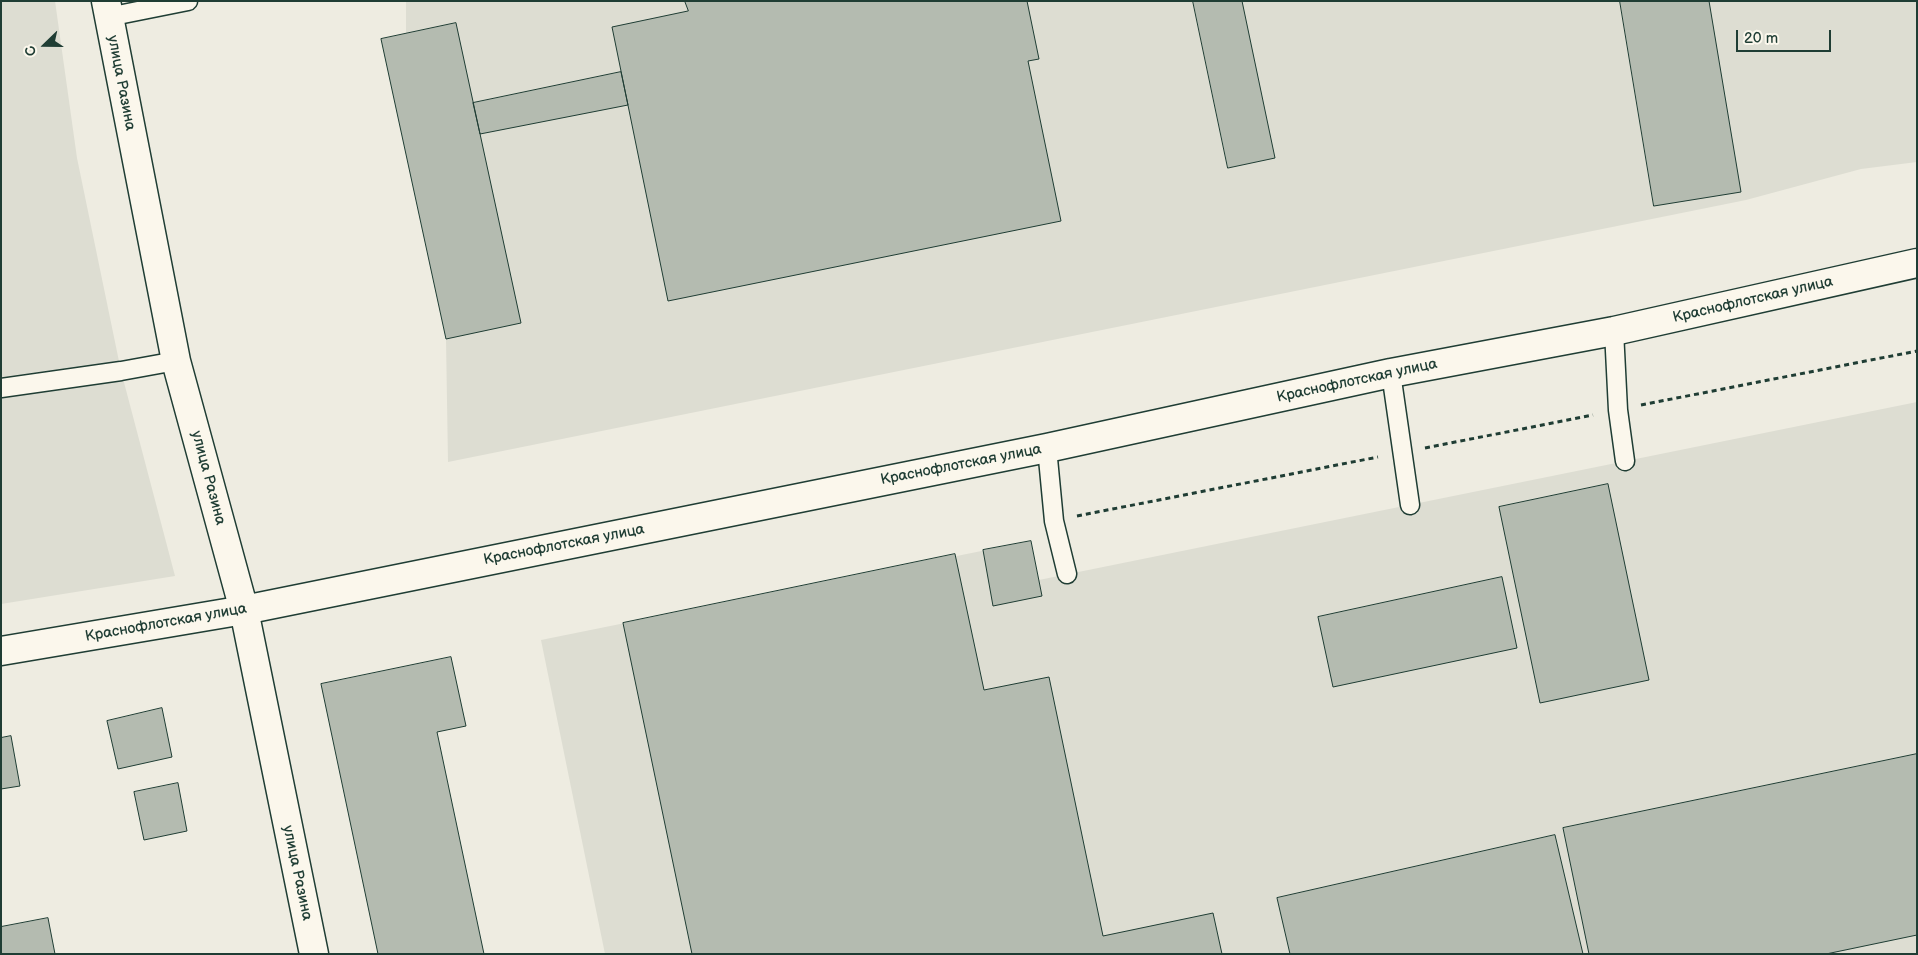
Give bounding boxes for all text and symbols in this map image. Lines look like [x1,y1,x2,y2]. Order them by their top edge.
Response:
north arrow [20,20,70,70]
scale bar [1738,20,1833,52]
text: 20 m [1744,29,1778,48]
street label: улица Разина [103,34,139,132]
text: С [21,43,40,59]
street label: Краснофлотская улица [1671,273,1835,327]
street label: Краснофлотская улица [1275,355,1439,407]
street label: улица Разина [187,429,229,527]
street label: Краснофлотская улица [879,441,1043,489]
street label: Краснофлотская улица [482,521,646,569]
street label: Краснофлотская улица [84,600,248,646]
street label: улица Разина [278,824,316,922]

